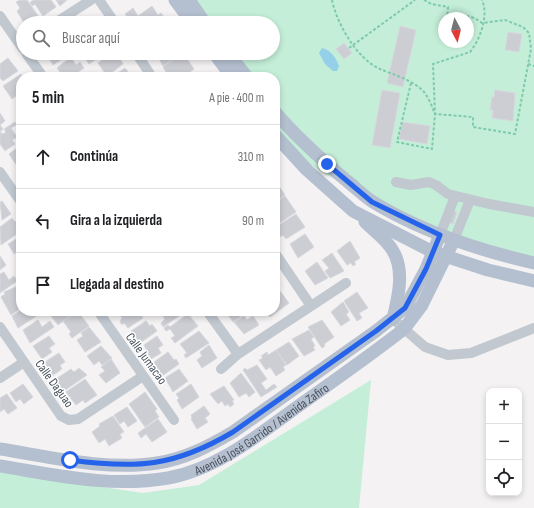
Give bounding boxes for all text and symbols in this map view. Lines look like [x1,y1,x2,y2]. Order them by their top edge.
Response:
north arrow [438,12,474,48]
search box [16,16,280,60]
icon: search [30,27,52,49]
text: Buscar aquí [62,29,120,48]
text: 5 min [32,88,64,108]
text: A pie · 400 m [209,90,264,106]
icon: ahead [32,146,54,168]
text: Continúa [70,147,118,166]
text: 310 m [238,149,264,165]
route end [318,155,336,173]
icon: left [32,210,54,232]
text: Gira a la izquierda [70,211,162,230]
text: 90 m [242,213,264,229]
icon: arrive [32,274,54,296]
text: Llegada al destino [70,275,164,294]
street label: Calle Jumacao [122,330,170,388]
street label: Calle Daguao [31,356,77,411]
street label: Avenida José Garrido / Avenida Zafiro [191,380,332,479]
map controls [486,388,522,496]
button: + [486,388,522,424]
button: − [486,424,522,460]
route start [61,451,79,469]
button: locate [486,460,522,496]

